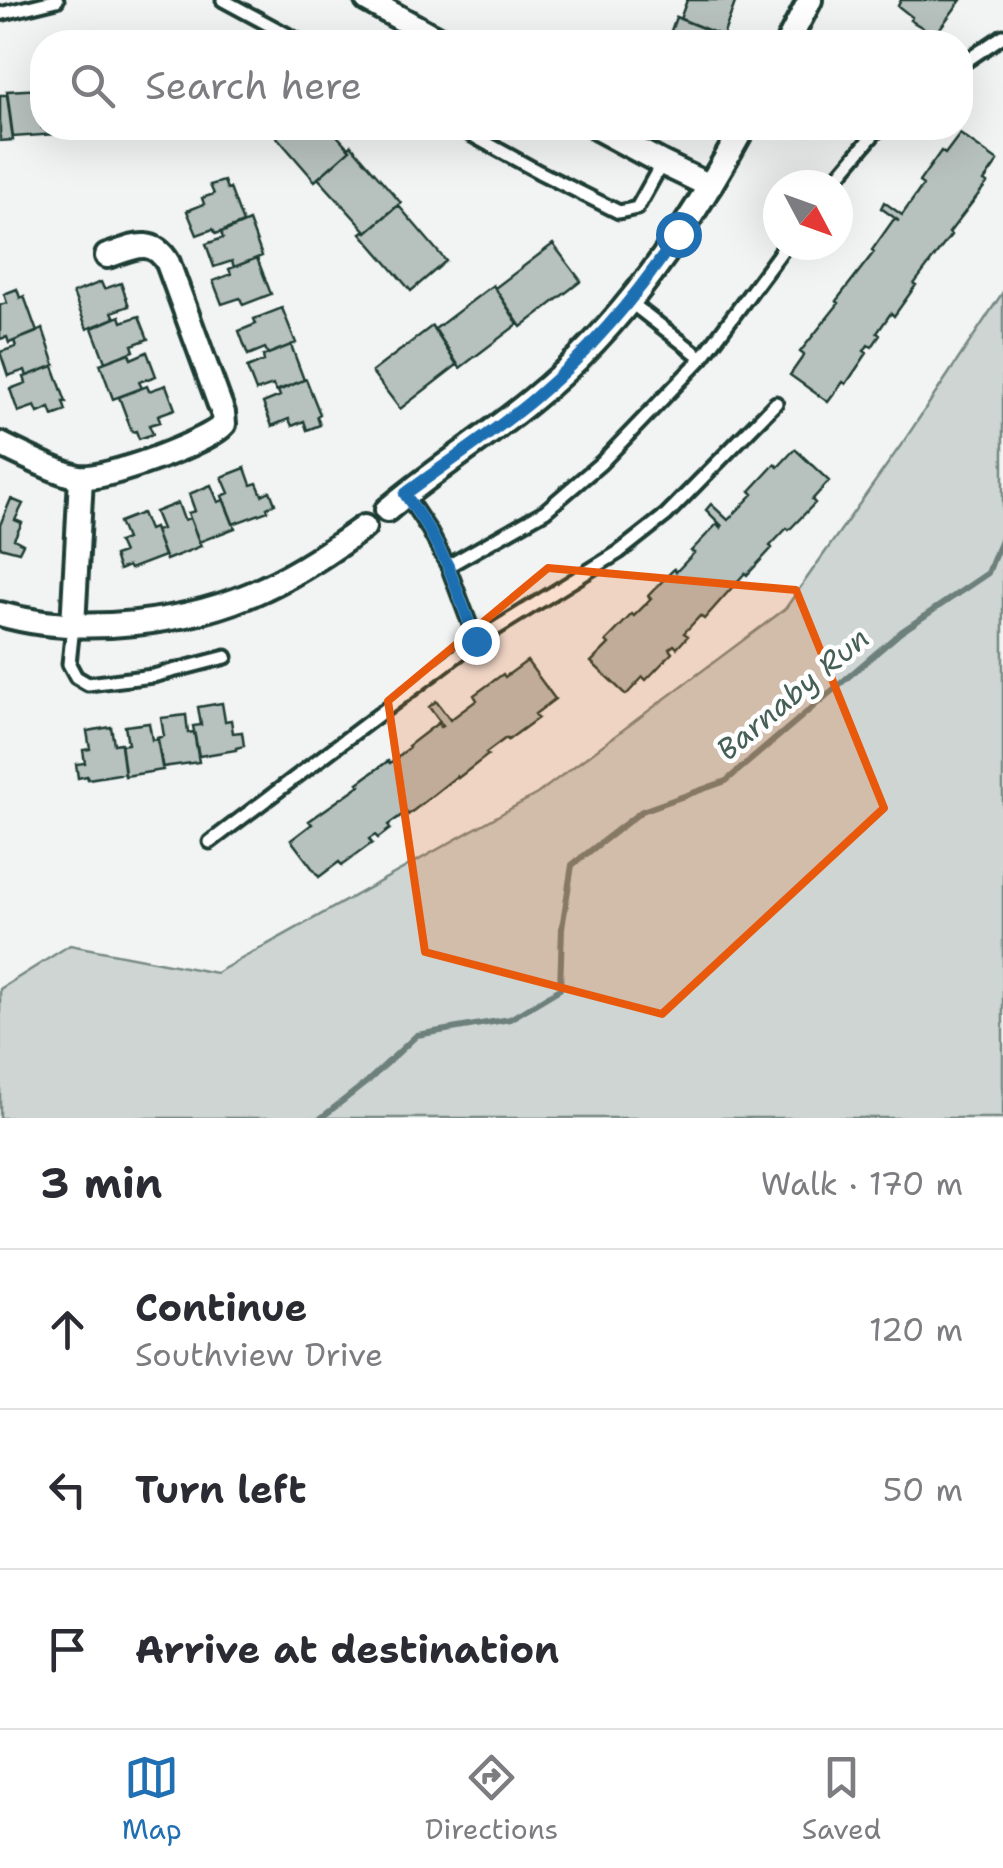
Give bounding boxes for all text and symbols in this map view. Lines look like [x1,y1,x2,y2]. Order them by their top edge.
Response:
search box [30,30,973,140]
icon: search [65,58,120,113]
text: Search here [145,60,362,111]
north arrow [763,170,853,260]
route start [656,212,702,258]
water label: Barnaby Run [708,618,878,770]
route end [454,619,500,665]
text: 3 min [40,1155,162,1211]
text: Walk · 170 m [761,1162,963,1205]
text: Continue [135,1282,307,1333]
icon: ahead [40,1302,95,1357]
text: 120 m [869,1308,963,1351]
text: Southview Drive [135,1333,383,1376]
icon: left [40,1462,95,1517]
text: Turn left [135,1464,307,1515]
text: 50 m [883,1468,963,1511]
icon: arrive [40,1622,95,1677]
text: Arrive at destination [135,1624,559,1675]
tab: Map [122,1750,182,1848]
tab: Directions [425,1750,558,1848]
tab: Saved [802,1750,881,1848]

